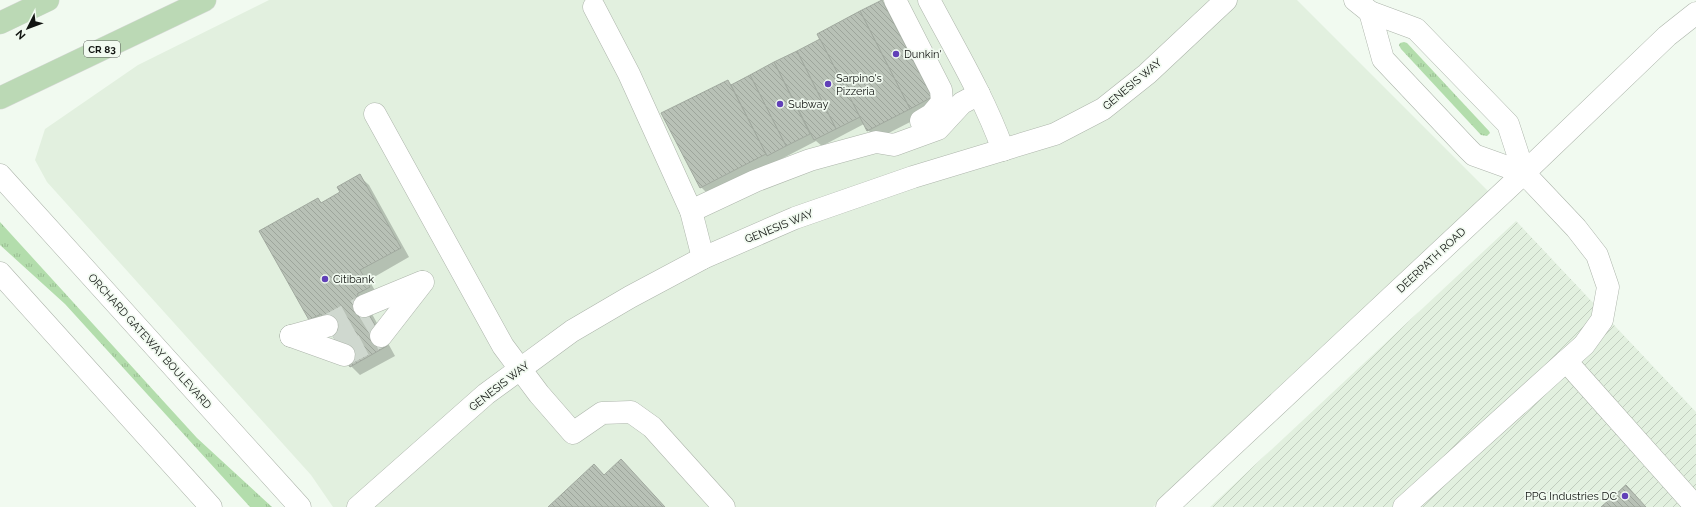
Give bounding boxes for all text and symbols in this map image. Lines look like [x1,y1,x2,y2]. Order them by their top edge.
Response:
north arrow [8,8,48,48]
text: N [13,27,29,42]
road number: CR 83 [84,41,120,57]
place label: Dunkin' [904,48,942,61]
marker: Dunkin' [891,49,901,59]
street label: GENESIS WAY [1100,56,1164,113]
place label: Sarpino's Pizzeria [836,72,882,98]
marker: Sarpino's Pizzeria [823,79,833,89]
place label: Subway [788,98,828,111]
marker: Subway [775,99,785,109]
street label: GENESIS WAY [743,207,815,246]
street label: DEERPATH ROAD [1394,225,1469,296]
street label: ORCHARD GATEWAY BOULEVARD [85,271,214,412]
place label: Citibank [333,273,374,286]
marker: Citibank [320,274,330,284]
street label: GENESIS WAY [467,359,532,414]
place label: PPG Industries DC [1525,490,1617,503]
marker: PPG Industries DC [1620,491,1630,501]

